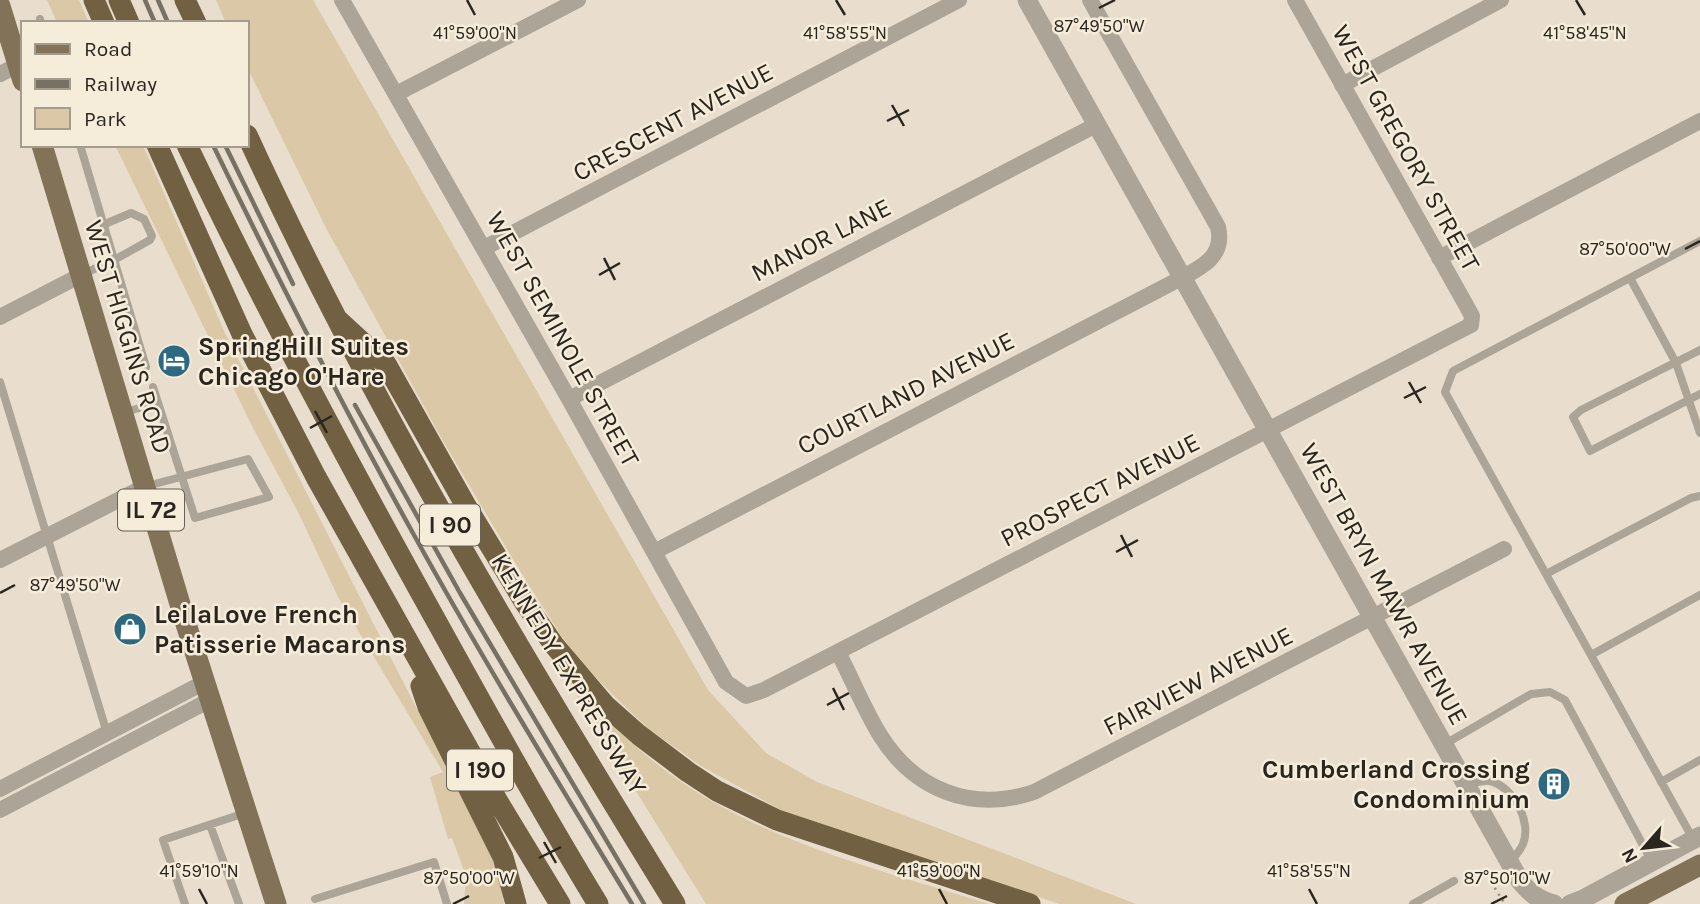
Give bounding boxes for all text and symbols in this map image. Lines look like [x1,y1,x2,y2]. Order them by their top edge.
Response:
text: 87°49'50"W [1054,15,1145,37]
street label: WEST GREGORY STREET [1325,19,1487,277]
legend [21,21,248,147]
text: 41°59'00"N [433,22,517,44]
text: 41°58'55"N [803,22,887,44]
text: 41°58'45"N [1543,22,1627,44]
text: Road [84,37,132,61]
street label: CRESCENT AVENUE [567,56,779,188]
text: Railway [84,72,157,96]
text: Park [84,107,127,131]
street label: MANOR LANE [746,191,896,289]
street label: WEST SEMINOLE STREET [480,206,646,472]
street label: WEST HIGGINS ROAD [78,216,178,458]
text: 87°50'00"W [1579,238,1671,260]
street label: COURTLAND AVENUE [792,325,1020,461]
place label: SpringHill Suites Chicago O'Hare [198,331,409,392]
hotel icon: SpringHill Suites Chicago O'Hare [155,342,193,380]
street label: PROSPECT AVENUE [995,426,1205,554]
street label: WEST BRYN MAWR AVENUE [1293,438,1475,730]
road number: IL 72 [118,490,184,530]
road number: I 90 [420,504,480,546]
street label: KENNEDY EXPRESSWAY [485,548,654,801]
text: 87°49'50"W [30,574,121,596]
place label: LeilaLove French Patisserie Macarons [154,599,405,660]
shop icon: LeilaLove French Patisserie Macarons [111,610,149,648]
street label: FAIRVIEW AVENUE [1098,620,1298,742]
road number: I 190 [447,750,513,790]
place label: Cumberland Crossing Condominium [1262,754,1530,815]
building icon: Cumberland Crossing Condominium [1535,765,1573,803]
north arrow [1609,813,1679,883]
text: N [1617,844,1643,867]
text: 41°59'10"N [159,860,239,882]
text: 41°59'00"N [897,860,981,882]
text: 41°58'55"N [1267,860,1351,882]
text: 87°50'00"W [423,867,515,889]
text: 87°50'10"W [1463,867,1551,889]

